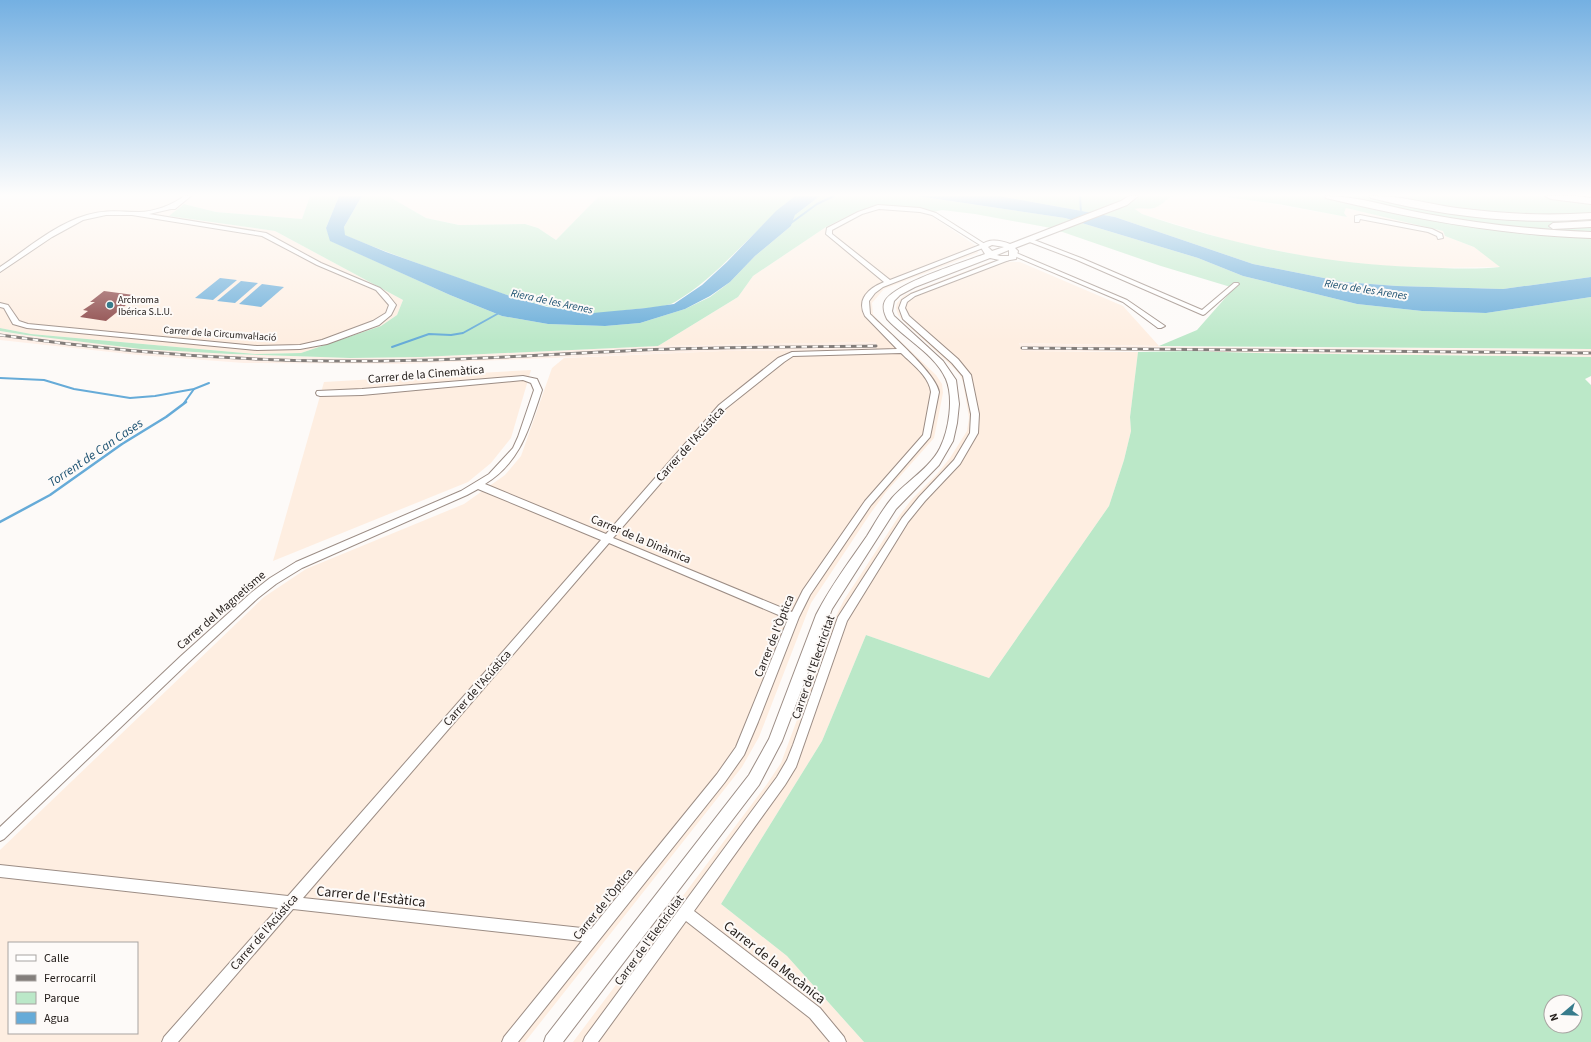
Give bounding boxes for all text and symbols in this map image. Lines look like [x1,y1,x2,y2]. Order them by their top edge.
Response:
water label: Riera de les Arenes [1323,276,1409,304]
water label: Riera de les Arenes [509,285,595,318]
place label: Archroma Ibérica S.L.U. [118,293,172,319]
marker: Archroma Ibérica S.L.U. [105,300,115,310]
street label: Carrer de la Circumval·lació [163,323,277,345]
street label: Carrer de la Cinemàtica [367,361,485,388]
street label: Carrer de l'Acústica [652,403,729,486]
water label: Torrent de Can Cases [44,414,147,491]
street label: Carrer de la Dinàmica [588,511,694,568]
street label: Carrer del Magnetisme [173,567,270,654]
street label: Carrer de l'Òptica [750,592,799,680]
street label: Carrer de l'Electricitat [788,613,839,721]
street label: Carrer de l'Acústica [440,647,515,730]
street label: Carrer de l'Òptica [569,865,638,944]
street label: Carrer de l'Estàtica [315,881,426,913]
street label: Carrer de l'Acústica [227,891,302,974]
street label: Carrer de l'Electricitat [611,891,688,989]
street label: Carrer de la Mecànica [719,916,830,1009]
legend [8,942,138,1034]
text: Calle [44,950,69,967]
text: Ferrocarril [44,970,96,987]
text: Parque [44,990,80,1007]
north arrow [1543,994,1583,1034]
text: Agua [44,1010,69,1027]
text: N [1546,1011,1562,1023]

